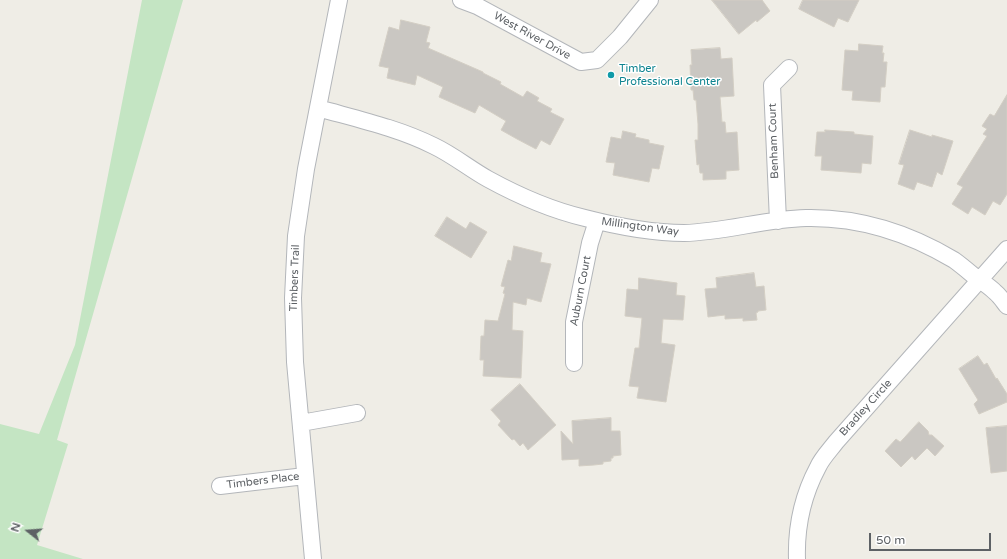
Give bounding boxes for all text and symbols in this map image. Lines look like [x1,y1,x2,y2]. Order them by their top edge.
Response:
street label: West River Drive [491,9,573,63]
place label: Timber Professional Center [619,62,720,88]
marker: Timber Professional Center [606,70,616,80]
street label: Benham Court [766,103,782,179]
street label: Millington Way [600,215,680,239]
street label: Timbers Trail [287,244,303,312]
street label: Auburn Court [568,255,594,327]
street label: Bradley Circle [837,377,895,439]
street label: Timbers Place [226,470,300,492]
north arrow [8,511,48,551]
text: N [9,521,24,533]
scale bar [871,525,993,551]
text: 50 m [876,533,905,547]

